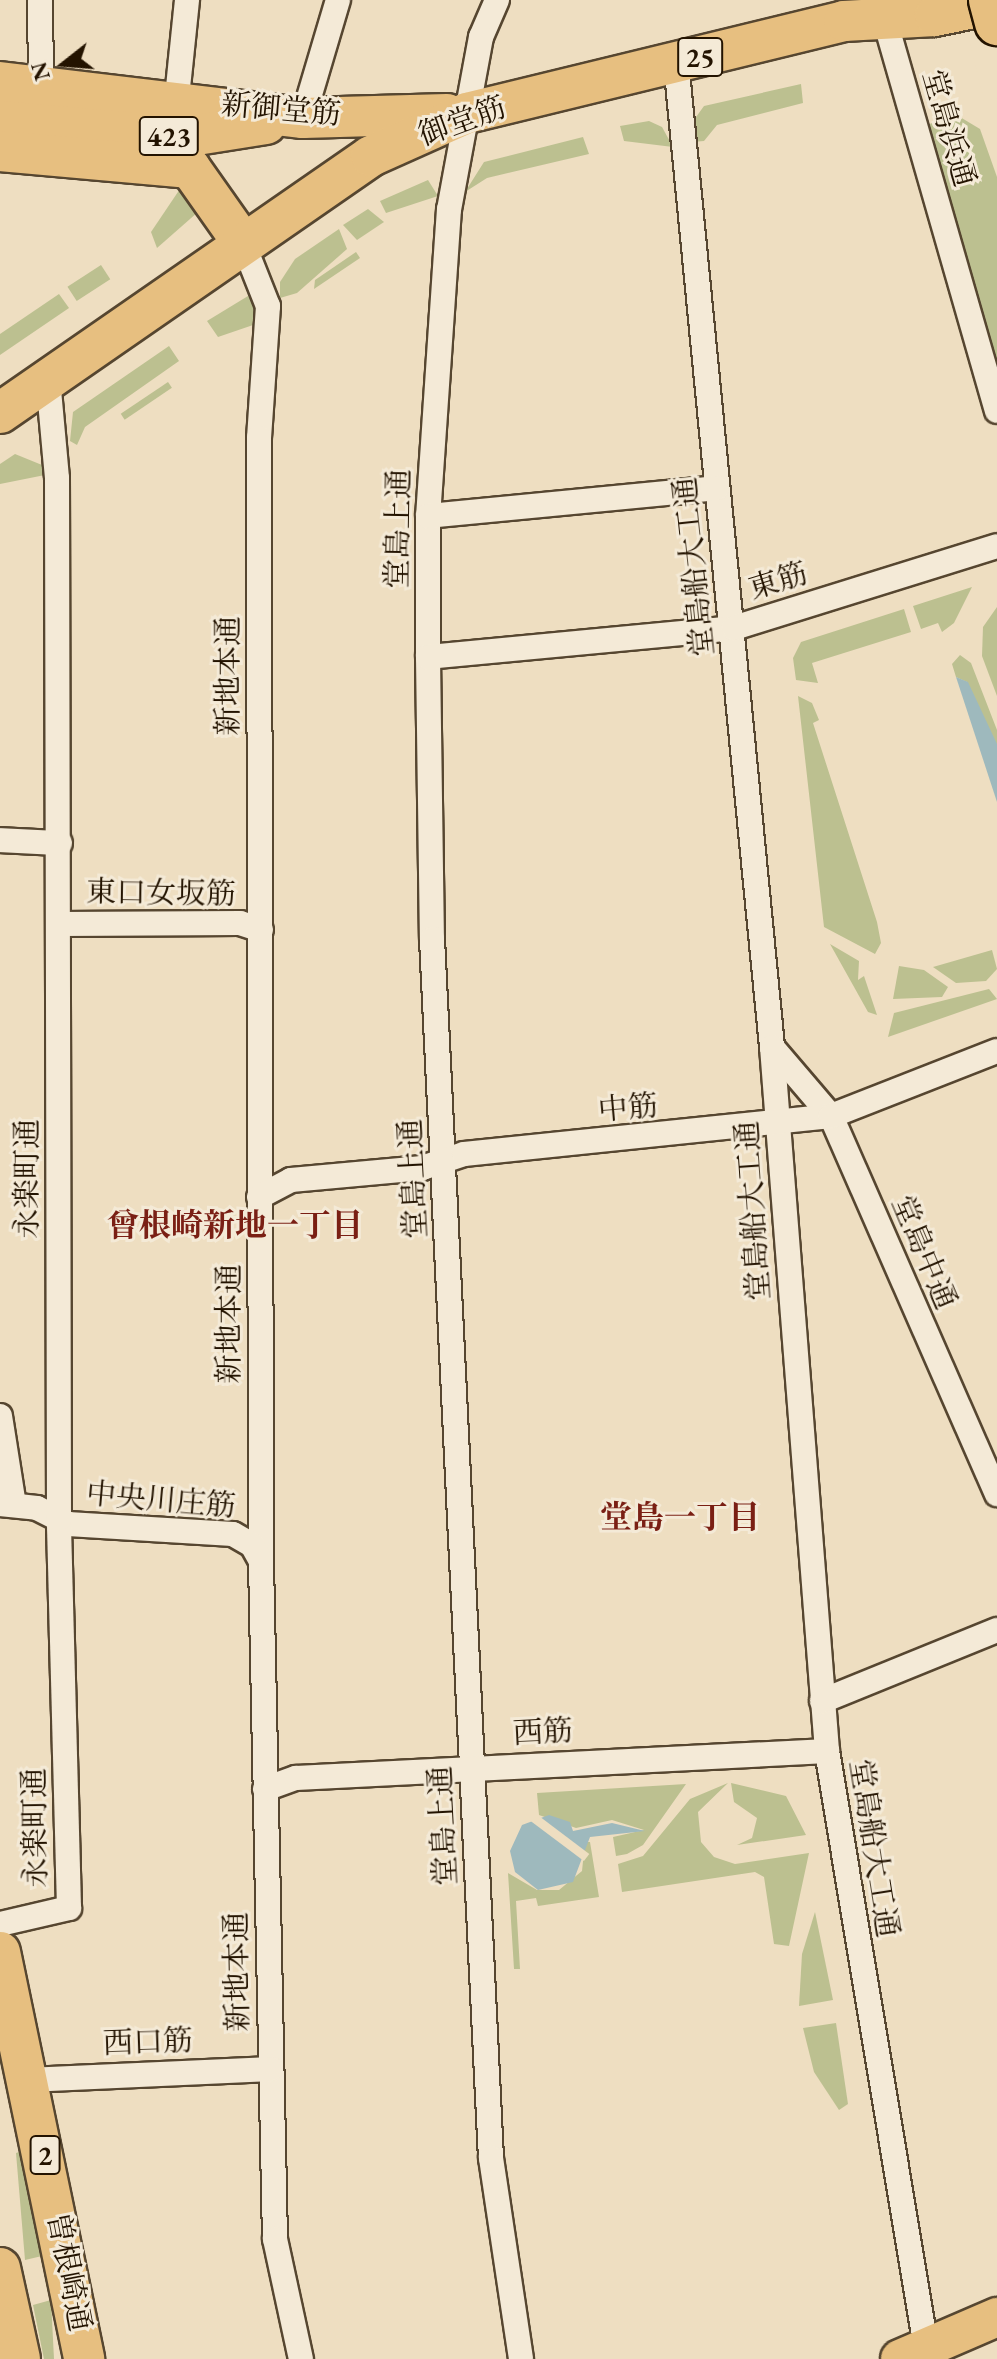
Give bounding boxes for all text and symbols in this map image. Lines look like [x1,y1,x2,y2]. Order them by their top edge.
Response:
north arrow [24,24,104,104]
road number: 25 [676,33,724,81]
text: N [24,58,57,84]
street label: 堂島浜通 [915,65,983,191]
street label: 新御堂筋 [220,86,342,132]
street label: 御堂筋 [414,89,510,153]
road number: 423 [137,112,201,160]
street label: 堂島上通 [379,469,417,589]
street label: 堂島船大工通 [667,476,721,658]
street label: 東筋 [744,555,812,607]
street label: 新地本通 [210,616,246,736]
street label: 東口女坂筋 [86,874,236,912]
street label: 中筋 [597,1087,659,1129]
street label: 堂島上通 [392,1118,434,1240]
street label: 永楽町通 [9,1119,45,1239]
street label: 堂島船大工通 [729,1120,777,1302]
street label: 堂島中通 [884,1190,964,1314]
district label: 曾根崎新地一丁目 [107,1206,363,1244]
street label: 新地本通 [211,1264,247,1384]
street label: 中央川庄筋 [85,1476,237,1524]
district label: 堂島一丁目 [600,1498,760,1536]
street label: 西筋 [512,1712,574,1752]
street label: 堂島船大工通 [842,1756,906,1940]
street label: 堂島上通 [422,1765,464,1887]
street label: 永楽町通 [16,1768,54,1888]
street label: 新地本通 [218,1912,256,2032]
street label: 西口筋 [102,2022,194,2062]
road number: 2 [29,2131,61,2179]
street label: 曽根崎通 [40,2210,98,2334]

